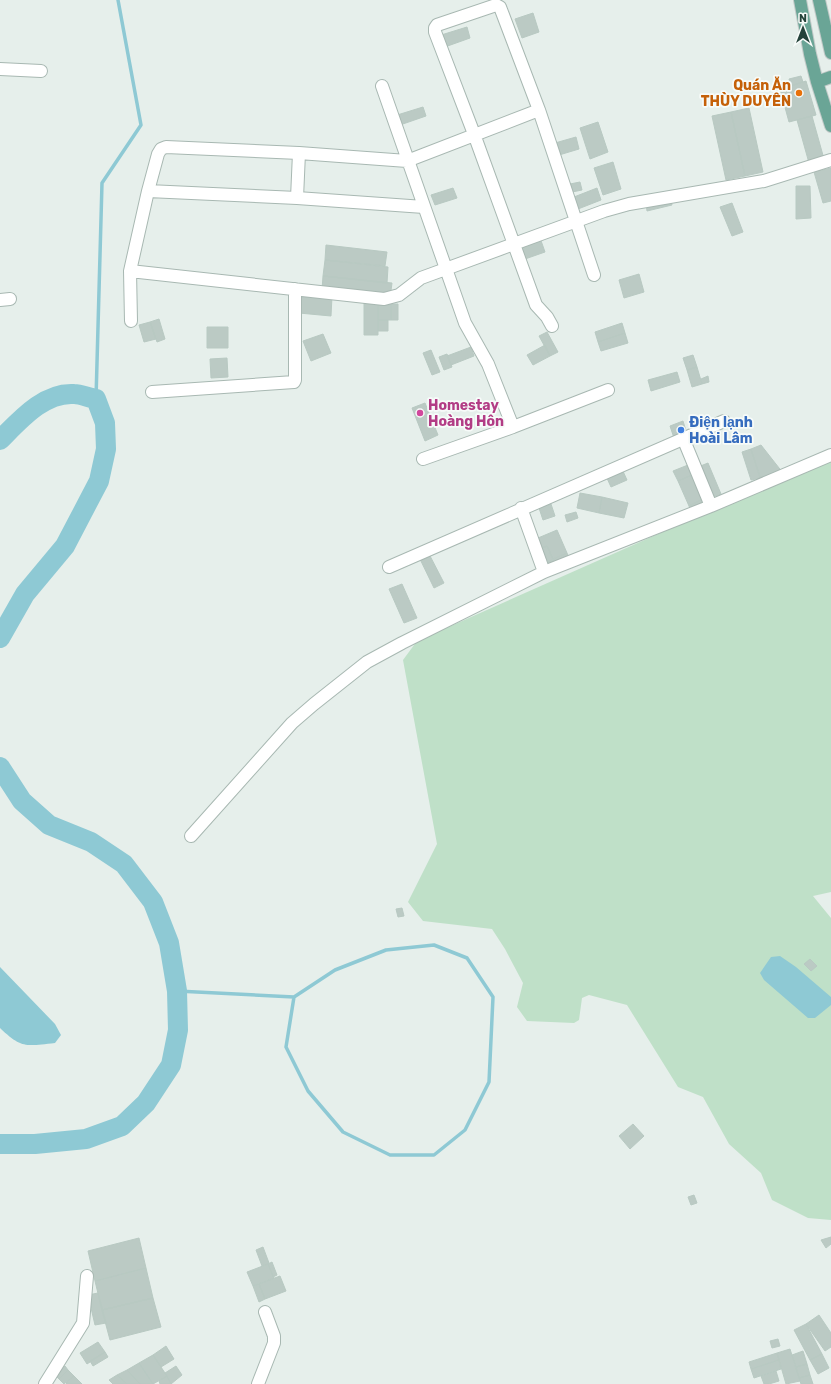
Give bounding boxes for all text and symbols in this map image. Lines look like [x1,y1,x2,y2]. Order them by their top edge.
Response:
north arrow [783,8,823,48]
text: N [799,12,807,25]
place label: Quán Ăn THÙY DUYÊN [701,76,791,110]
marker: Quán Ăn THÙY DUYÊN [794,88,804,98]
place label: Homestay Hoàng Hôn [428,397,504,430]
marker: Homestay Hoàng Hôn [415,408,425,418]
place label: Điện lạnh Hoài Lâm [689,414,753,447]
marker: Điện lạnh Hoài Lâm [676,425,686,435]

